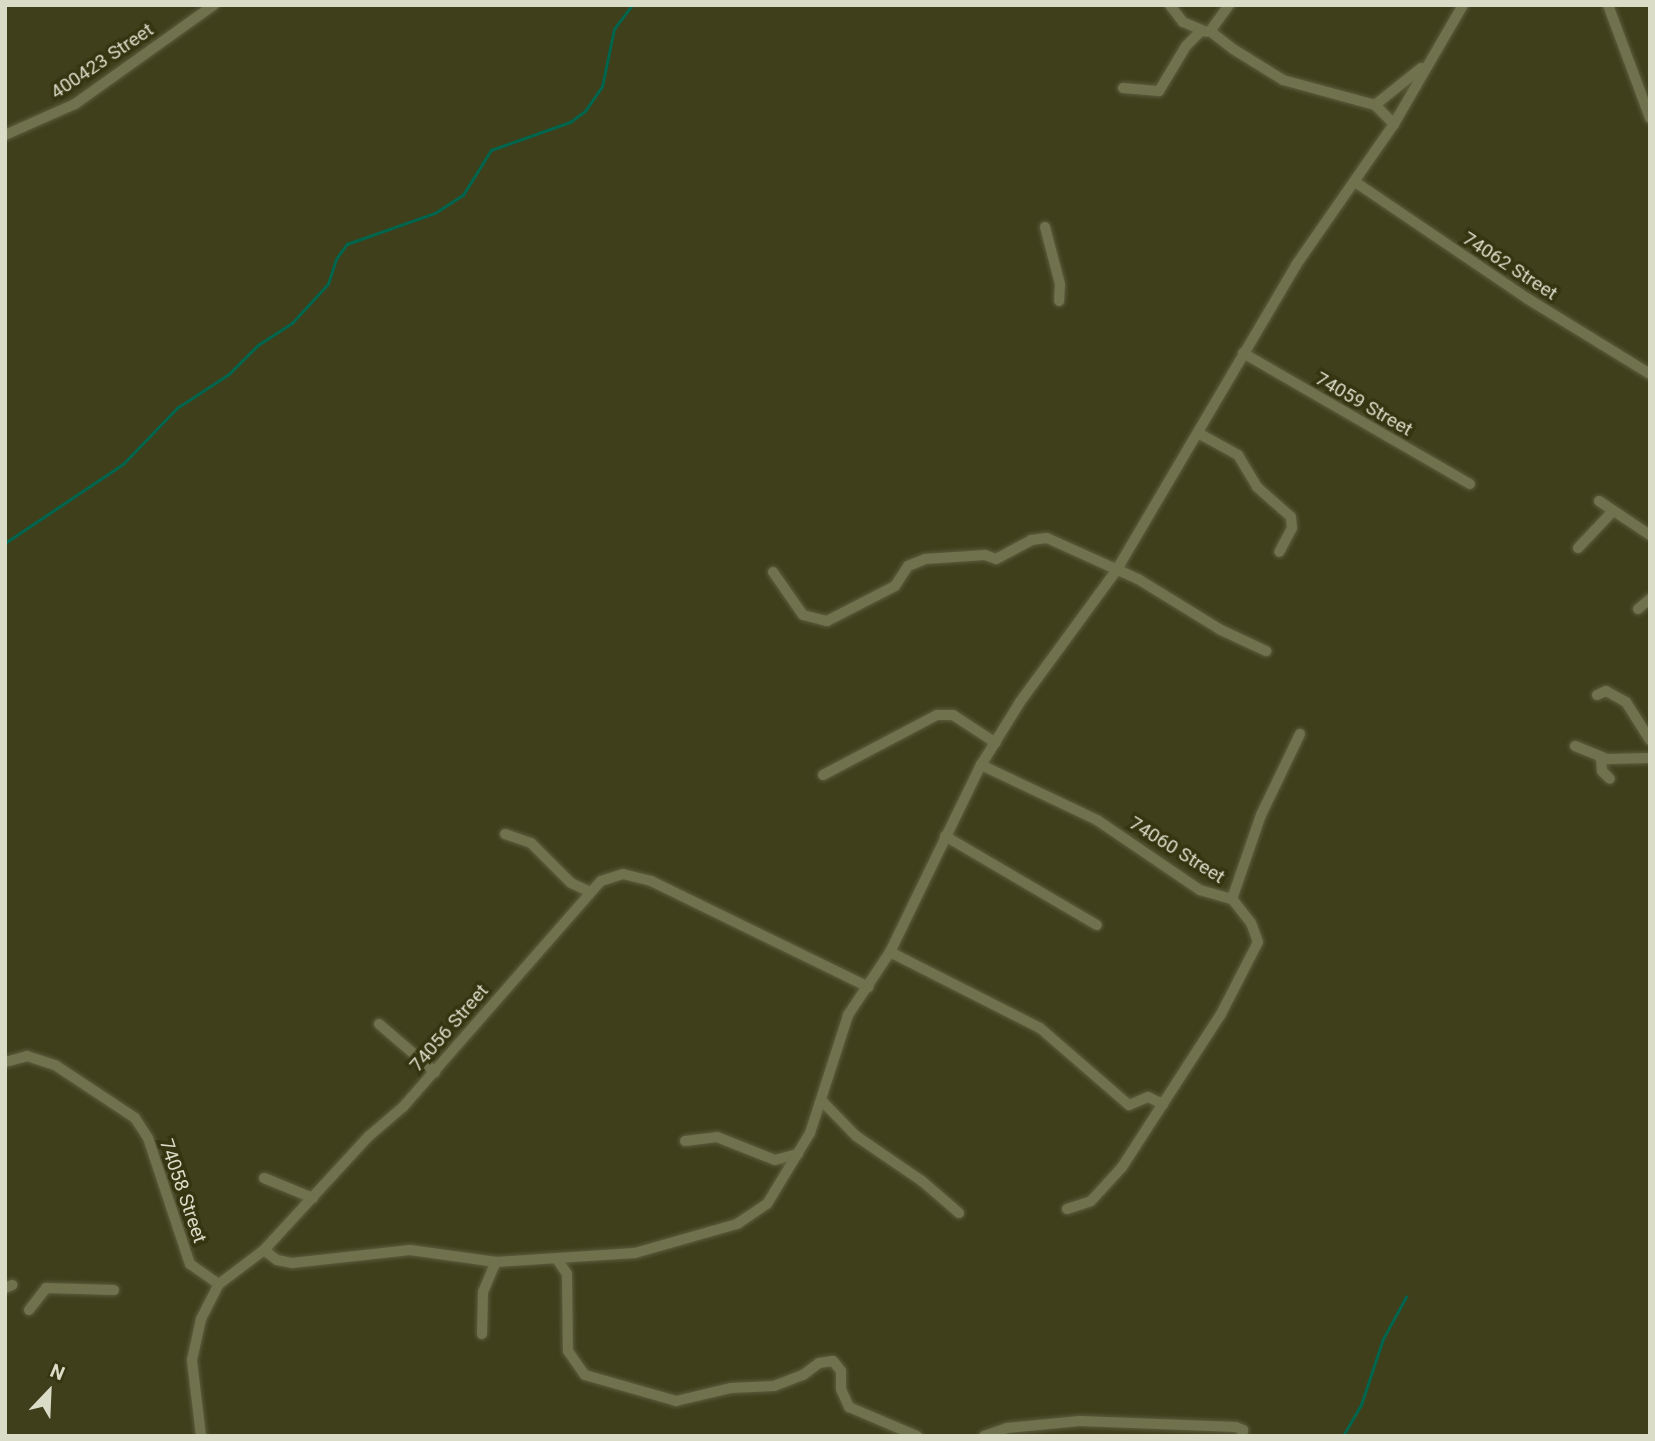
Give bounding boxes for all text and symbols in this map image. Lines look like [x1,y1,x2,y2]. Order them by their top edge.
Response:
street label: 400423 Street [46,18,158,104]
street label: 74062 Street [1458,227,1562,305]
street label: 74059 Street [1311,367,1417,441]
street label: 74060 Street [1125,812,1229,888]
street label: 74056 Street [405,980,493,1076]
street label: 74058 Street [155,1136,211,1246]
north arrow [14,1357,84,1427]
text: N [47,1359,68,1385]

